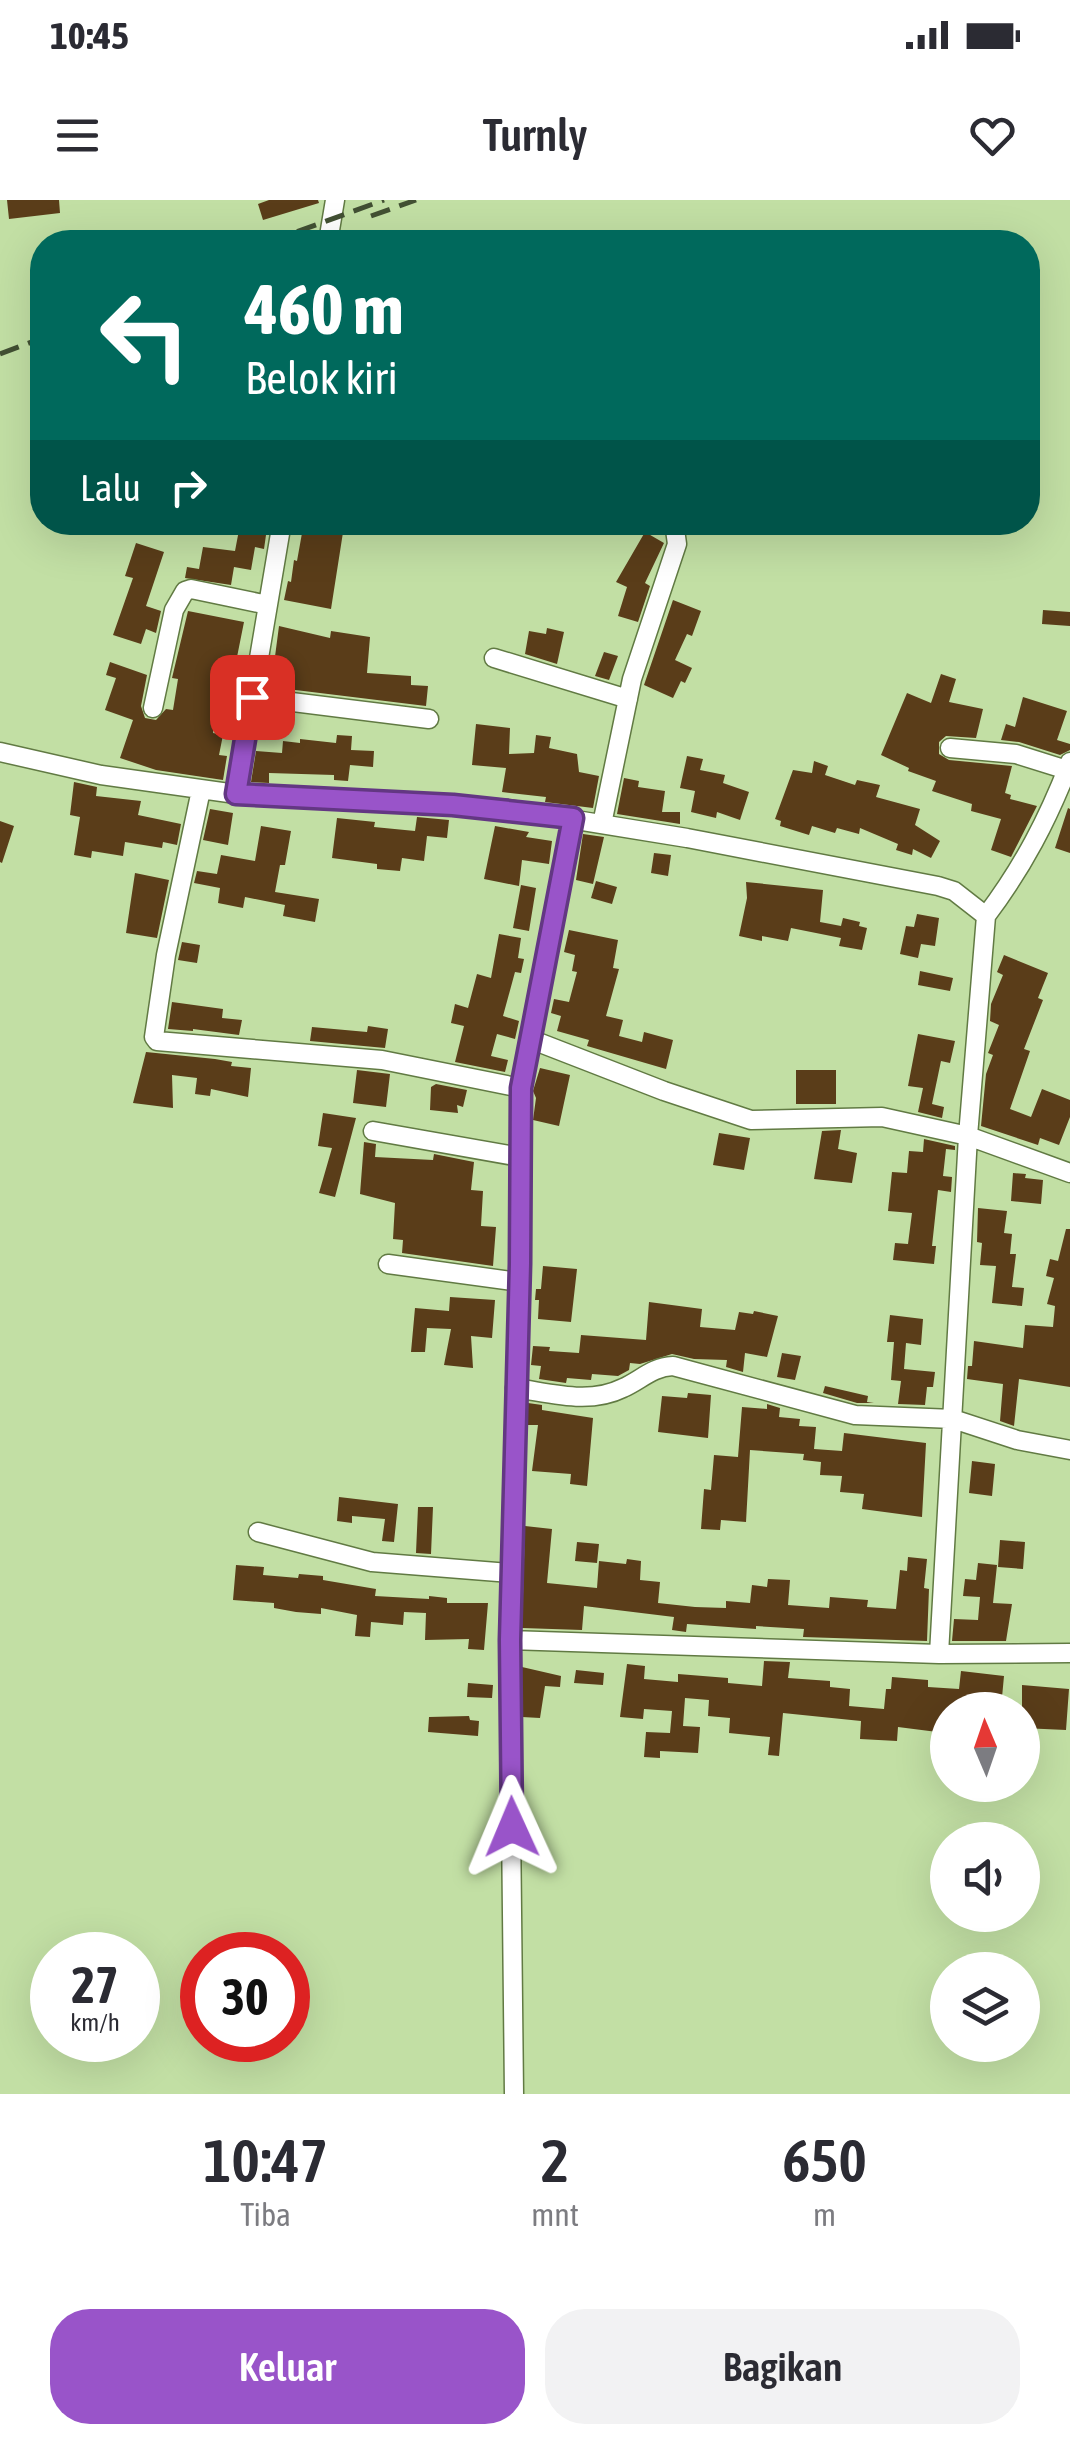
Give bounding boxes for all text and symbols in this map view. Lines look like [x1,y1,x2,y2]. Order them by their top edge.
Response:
text: 10:45 [50,14,129,57]
icon: menu [50,108,105,163]
icon: heart [965,108,1020,163]
text: Turnly [483,109,587,161]
text: 460 m [245,269,404,349]
icon: left [80,270,210,400]
text: Belok kiri [245,352,398,404]
icon: right [161,460,216,515]
text: Lalu [80,466,141,509]
pin [210,655,295,740]
icon: arrive [225,670,280,725]
north arrow [930,1692,1040,1802]
map controls [930,1692,1040,2062]
position arrow [460,1775,564,1879]
button: sound [930,1822,1040,1932]
speed limit sign: 30 [180,1932,310,2062]
button: layers [930,1952,1040,2062]
text: 27 [71,1956,118,2014]
text: km/h [70,2008,120,2036]
text: 10:47 [203,2126,328,2195]
text: 2 [541,2126,569,2195]
text: 650 [782,2126,867,2195]
text: Tiba [240,2196,291,2233]
text: mnt [531,2196,579,2233]
text: m [813,2196,836,2233]
button: Keluar [50,2309,525,2424]
button: Bagikan [545,2309,1020,2424]

